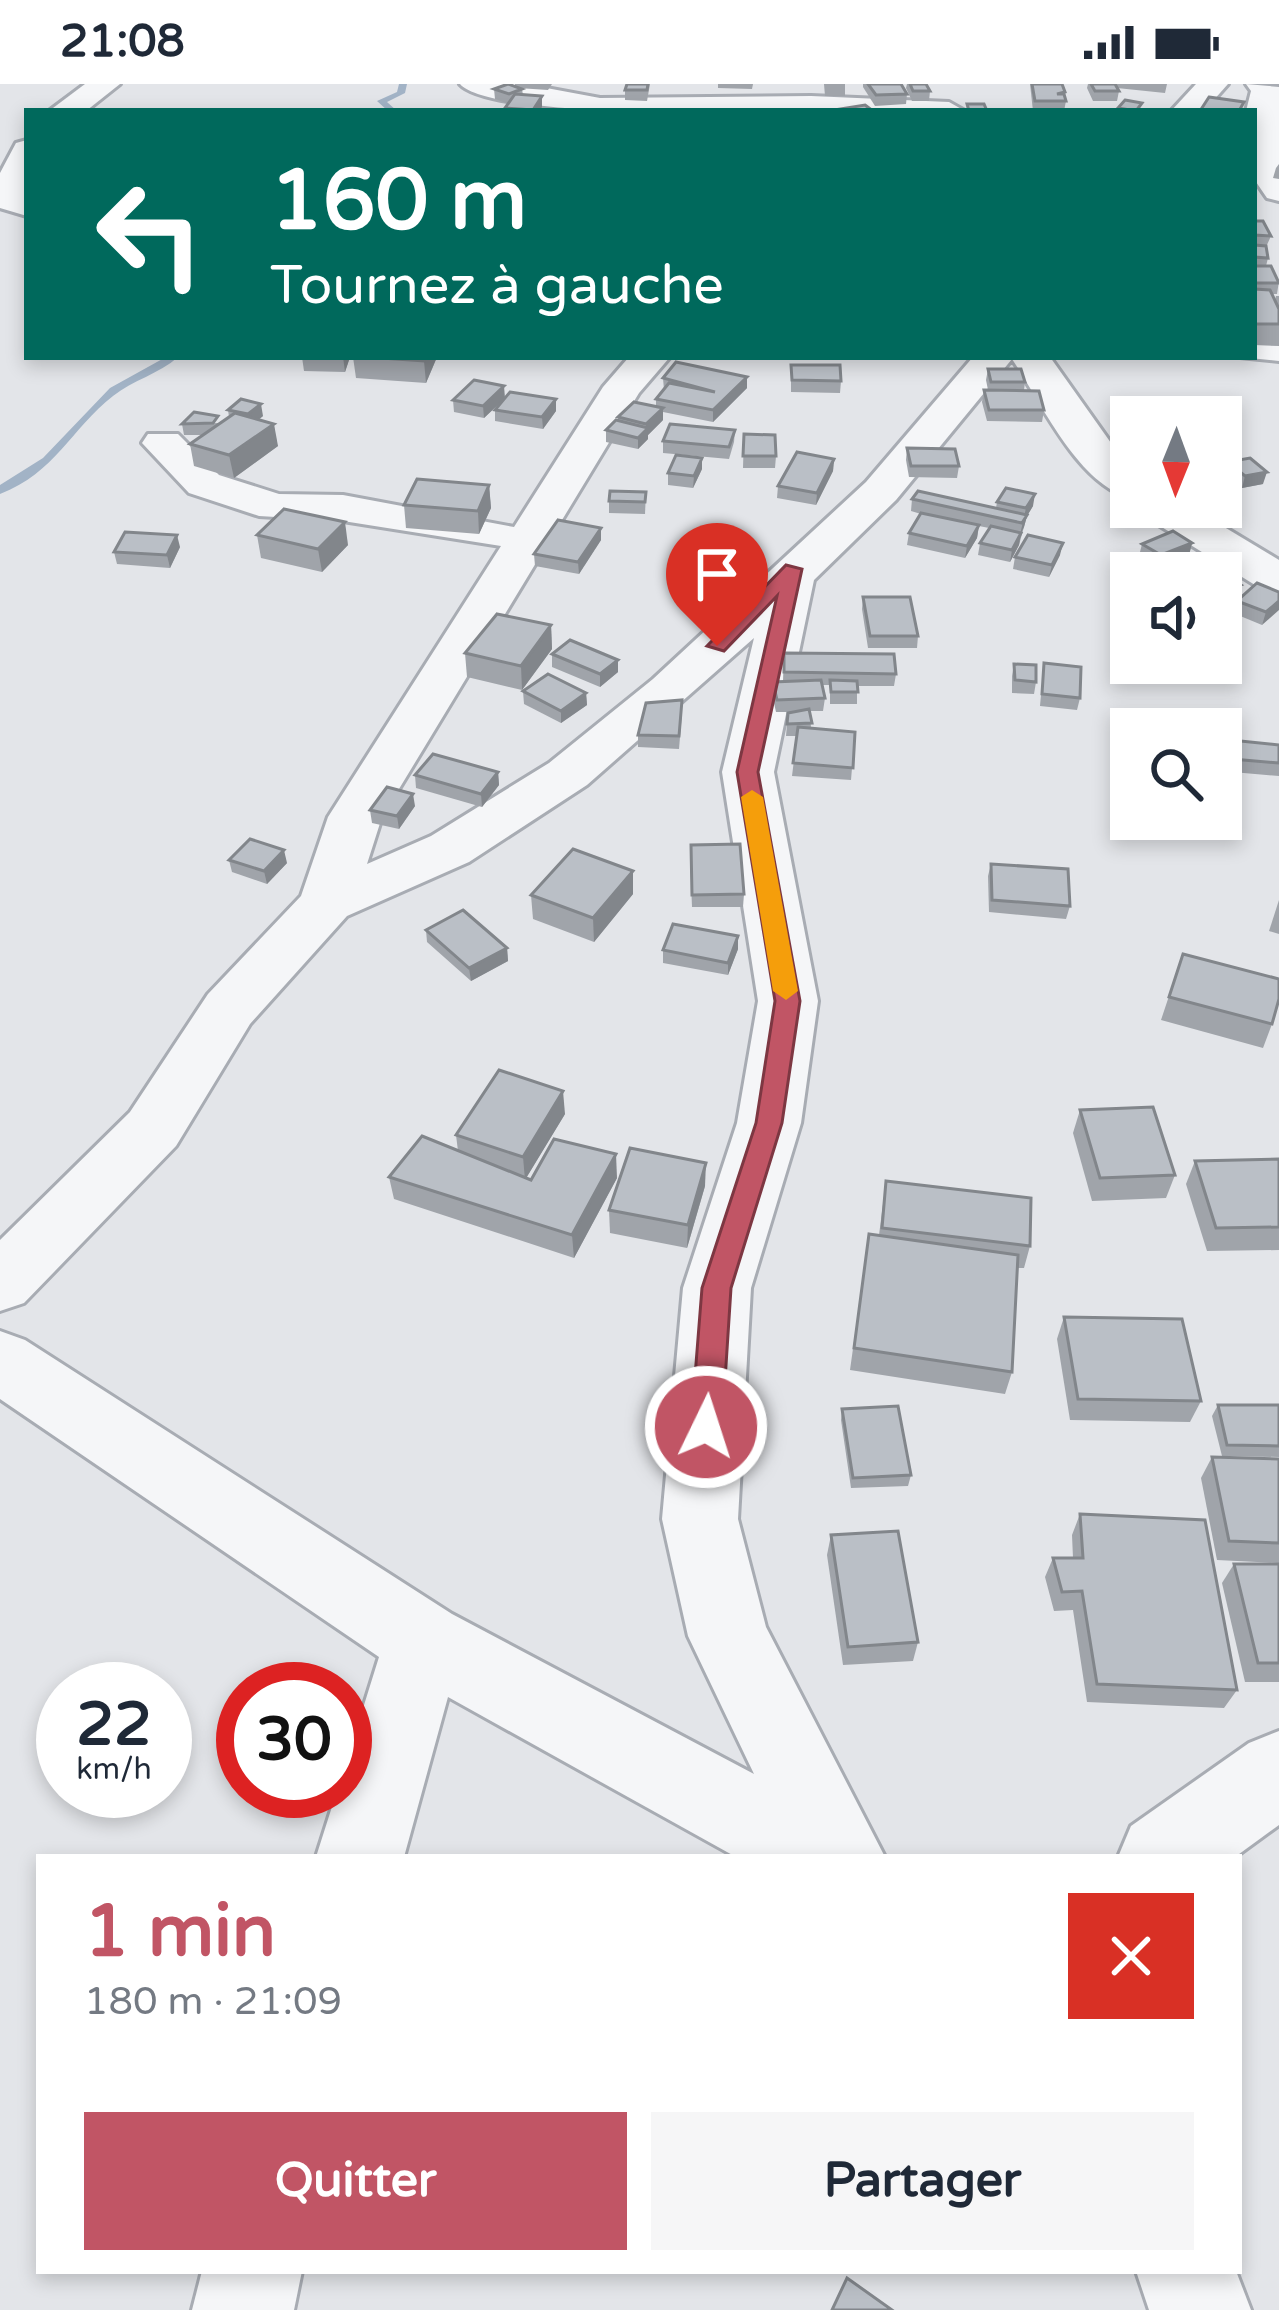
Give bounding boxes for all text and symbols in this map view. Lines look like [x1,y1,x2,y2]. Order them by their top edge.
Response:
text: 21:08 [60,15,185,69]
text: 160 m [270,151,527,252]
icon: left [72,156,228,312]
text: Tournez à gauche [270,253,724,318]
north arrow [1110,396,1242,528]
map controls [1110,396,1242,840]
pin [666,523,768,646]
icon: arrive [684,541,750,607]
button: sound [1110,552,1242,684]
button: search [1110,708,1242,840]
position arrow [643,1364,769,1490]
speed limit sign: 30 [216,1662,372,1818]
text: 22 [76,1689,152,1761]
text: km/h [76,1751,152,1788]
text: 1 min [84,1889,276,1976]
button: close [1068,1893,1194,2019]
text: 180 m · 21:09 [84,1978,342,2025]
button: Quitter [84,2112,627,2250]
button: Partager [651,2112,1194,2250]

